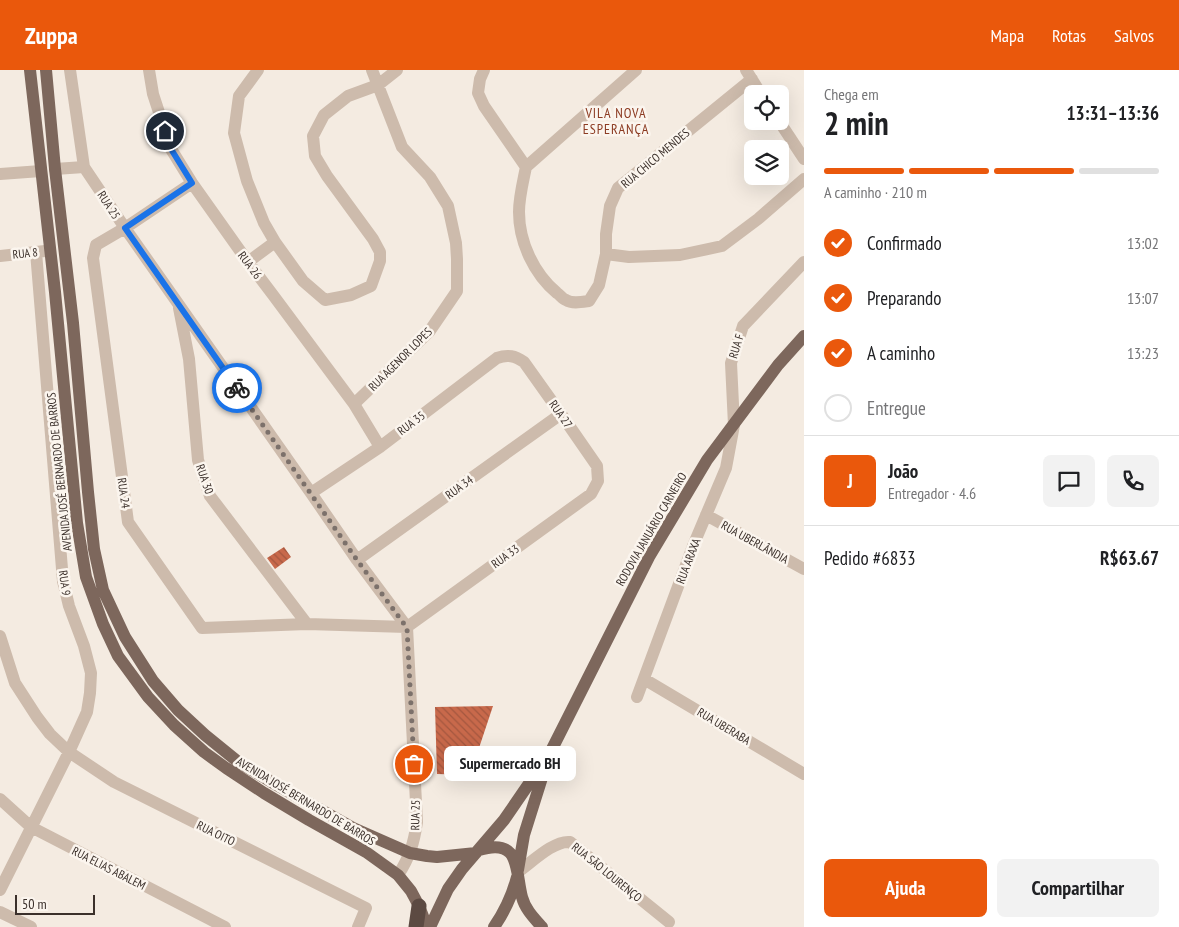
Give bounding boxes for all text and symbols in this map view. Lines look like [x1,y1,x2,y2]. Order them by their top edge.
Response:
text: Zuppa [25,20,78,51]
text: Mapa [990,24,1024,47]
text: Rotas [1052,24,1086,47]
text: Salvos [1114,24,1154,47]
text: Chega em [824,84,879,104]
map controls [744,85,789,185]
button: locate [744,85,789,130]
text: 13:31–13:36 [1066,101,1159,125]
text: 2 min [824,102,889,144]
district label: VILA NOVA ESPERANÇA [583,104,649,138]
pin [144,110,186,152]
icon: home [151,117,179,145]
street label: RUA CHICO MENDES [618,125,692,191]
button: layers [744,140,789,185]
text: A caminho · 210 m [824,182,927,202]
street label: RUA 25 [94,188,124,222]
icon: check [824,229,852,257]
text: Confirmado [867,231,942,255]
text: 13:02 [1127,233,1159,253]
street label: RUA 8 [12,244,38,262]
street label: RUA 26 [235,248,265,282]
icon: check [824,284,852,312]
text: Preparando [867,286,942,310]
text: 13:07 [1127,288,1159,308]
street label: RUA AGENOR LOPES [365,324,435,394]
street label: RUA F [725,332,747,360]
icon: check [824,339,852,367]
text: A caminho [867,341,935,365]
text: 13:23 [1127,343,1159,363]
courier [212,363,262,413]
icon: bike [223,374,251,402]
street label: AVENIDA JOSÉ BERNARDO DE BARROS [43,392,75,552]
text: Entregue [867,396,926,420]
street label: RUA 27 [546,397,576,431]
street label: RUA 35 [394,408,428,438]
button: chat [1043,455,1095,507]
button: phone [1107,455,1159,507]
text: João [888,459,918,483]
street label: RUA 30 [193,462,217,496]
street label: RODOVIA JANUÁRIO CARNEIRO [612,469,690,588]
text: J [847,469,853,493]
street label: RUA 34 [442,472,476,502]
street label: RUA 24 [114,477,134,510]
text: Entregador · 4.6 [888,483,976,503]
street label: RUA UBERLÂNDIA [719,517,792,567]
street label: RUA ARAXA [672,536,704,586]
street label: RUA 33 [488,541,522,571]
text: Pedido #6833 [824,546,915,570]
text: R$63.67 [1100,546,1159,570]
street label: RUA 9 [56,569,74,597]
street label: RUA UBERABA [695,704,754,748]
pin [393,743,435,785]
callout: Supermercado BH [444,746,576,782]
icon: bag [400,750,428,778]
text: Supermercado BH [459,753,561,773]
street label: AVENIDA JOSÉ BERNARDO DE BARROS [234,754,378,848]
street label: RUA 25 [407,800,423,830]
street label: RUA OITO [194,817,238,849]
street label: RUA SÃO LOURENÇO [569,839,645,905]
street label: RUA ELIAS ABALEM [70,843,148,893]
button: Ajuda [824,859,987,917]
button: Compartilhar [997,859,1159,917]
scale bar [15,892,95,915]
text: 50 m [22,895,47,913]

